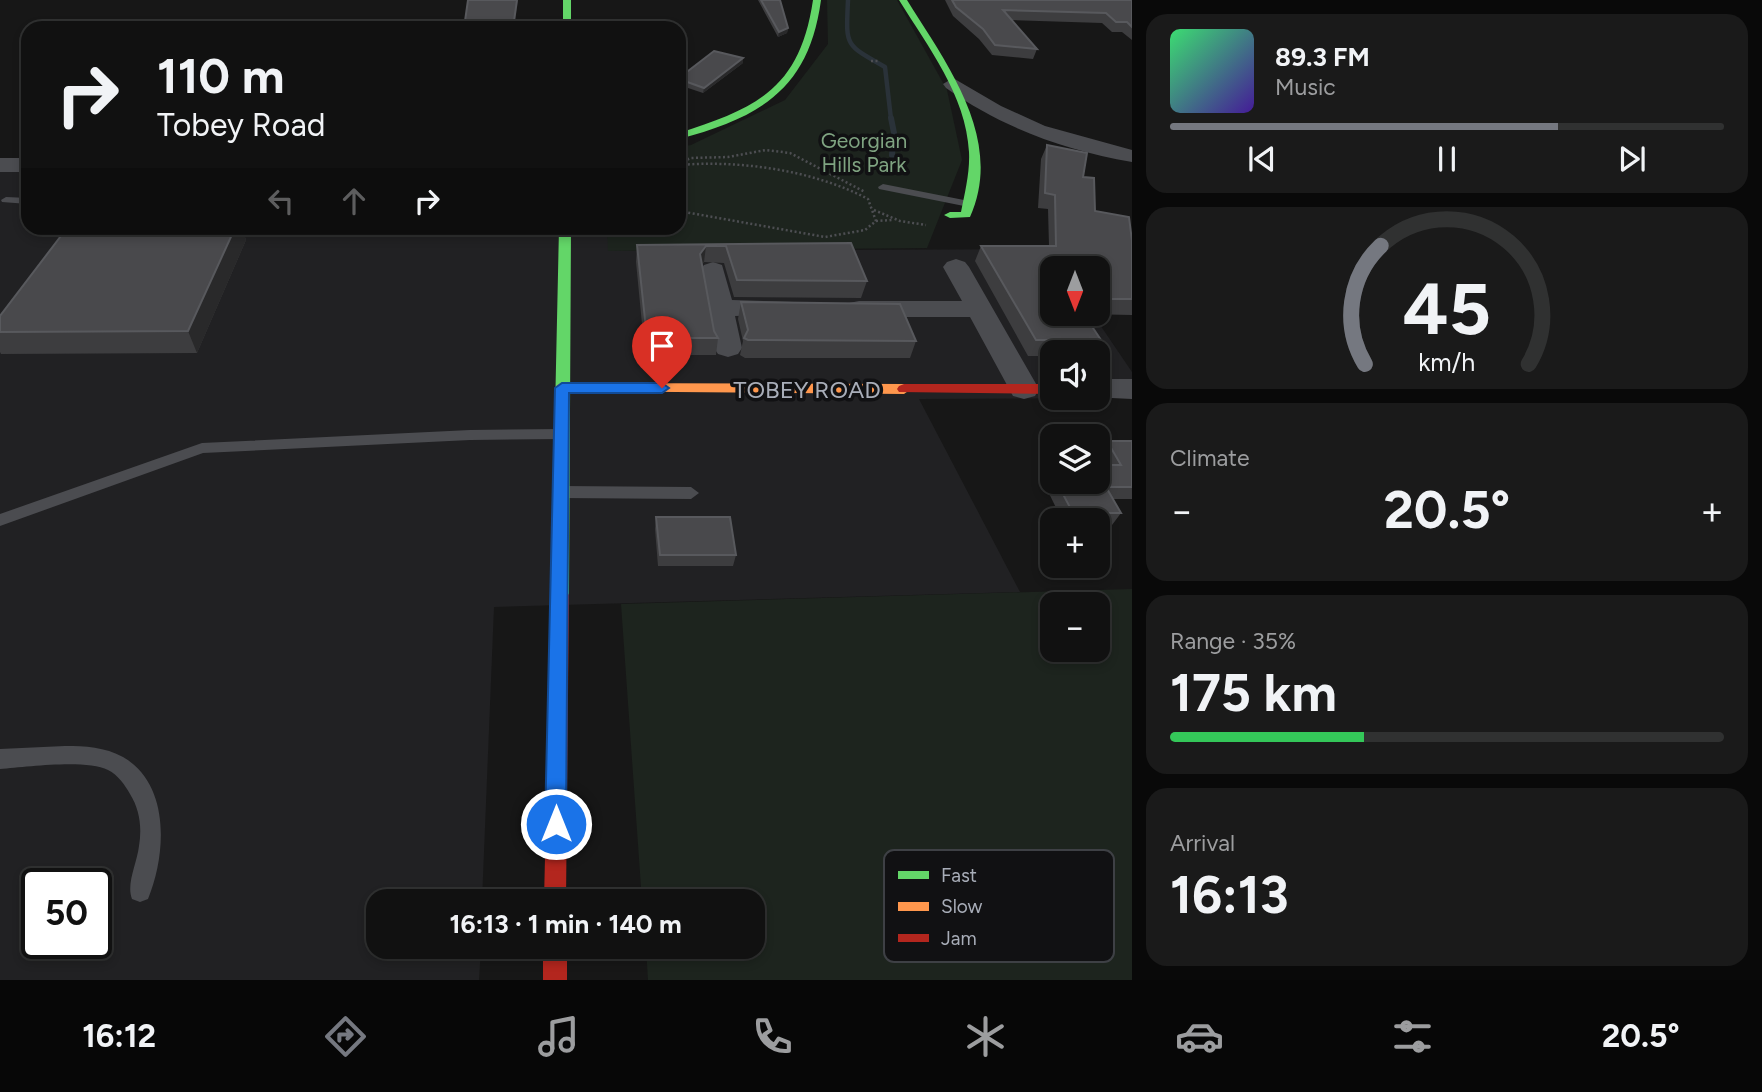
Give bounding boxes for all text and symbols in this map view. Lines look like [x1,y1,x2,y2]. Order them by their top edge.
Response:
text: 89.3 FM [1275,41,1370,73]
text: 110 m [157,46,285,105]
icon: right [42,49,133,140]
text: Music [1275,73,1336,101]
text: Tobey Road [157,106,325,144]
park label: Georgian Hills Park [821,128,907,177]
icon: previous [1243,140,1281,178]
icon: pause [1428,140,1466,178]
icon: next [1613,140,1651,178]
icon: left [262,182,300,220]
icon: ahead [335,182,373,220]
icon: right [408,182,446,220]
north arrow [1040,256,1110,326]
map controls [1040,256,1110,662]
text: 45 [1403,265,1491,352]
pin [632,316,692,388]
icon: arrive [643,327,681,365]
button: sound [1040,340,1110,410]
text: km/h [1418,346,1476,376]
street label: TOBEY ROAD [733,375,881,404]
button: layers [1040,424,1110,494]
text: Climate [1170,444,1249,472]
text: 20.5° [1384,479,1510,541]
text: − [1170,488,1194,534]
text: + [1700,488,1724,534]
button: + [1040,508,1110,578]
button: − [1040,592,1110,662]
text: Range · 35% [1170,627,1296,655]
text: 175 km [1170,662,1337,724]
position arrow [519,787,593,861]
text: Arrival [1170,829,1235,857]
legend [884,850,1114,962]
text: Fast [941,864,977,887]
text: 16:13 [1170,864,1289,926]
speed limit sign: 50 [21,868,112,959]
text: Slow [941,895,983,918]
text: 16:13 · 1 min · 140 m [449,908,682,940]
text: Jam [941,927,977,950]
icon: directions [321,1012,370,1061]
icon: music [534,1012,583,1061]
icon: phone [748,1012,797,1061]
icon: climate [961,1012,1010,1061]
icon: car [1175,1012,1224,1061]
icon: filters [1388,1012,1437,1061]
text: 16:12 [82,1017,156,1055]
text: 20.5° [1602,1017,1680,1055]

